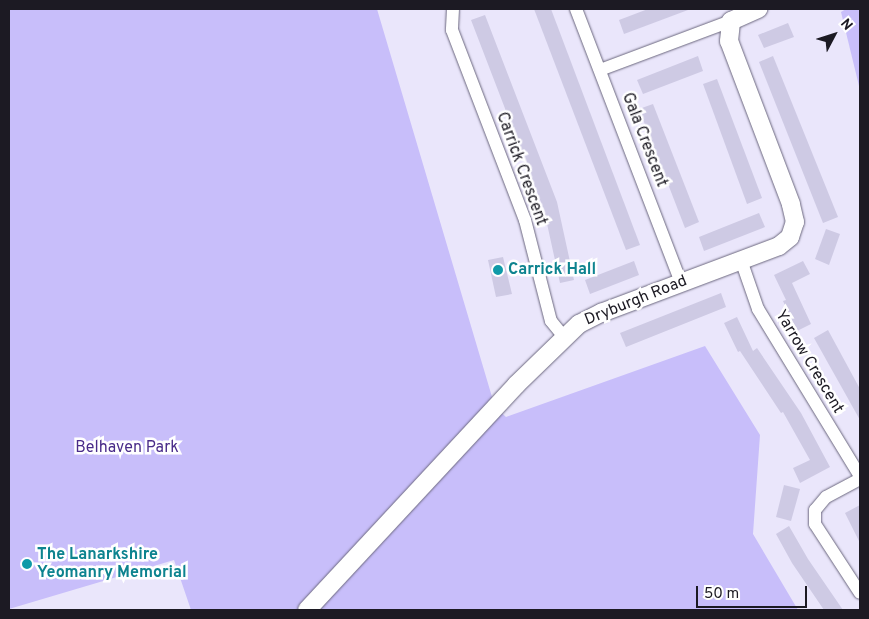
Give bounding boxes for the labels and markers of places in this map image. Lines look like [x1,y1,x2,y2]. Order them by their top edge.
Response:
place label: Carrick Hall [508,260,596,280]
marker: Carrick Hall [492,264,504,276]
place label: The Lanarkshire Yeomanry Memorial [37,545,187,583]
marker: The Lanarkshire Yeomanry Memorial [21,558,33,570]

